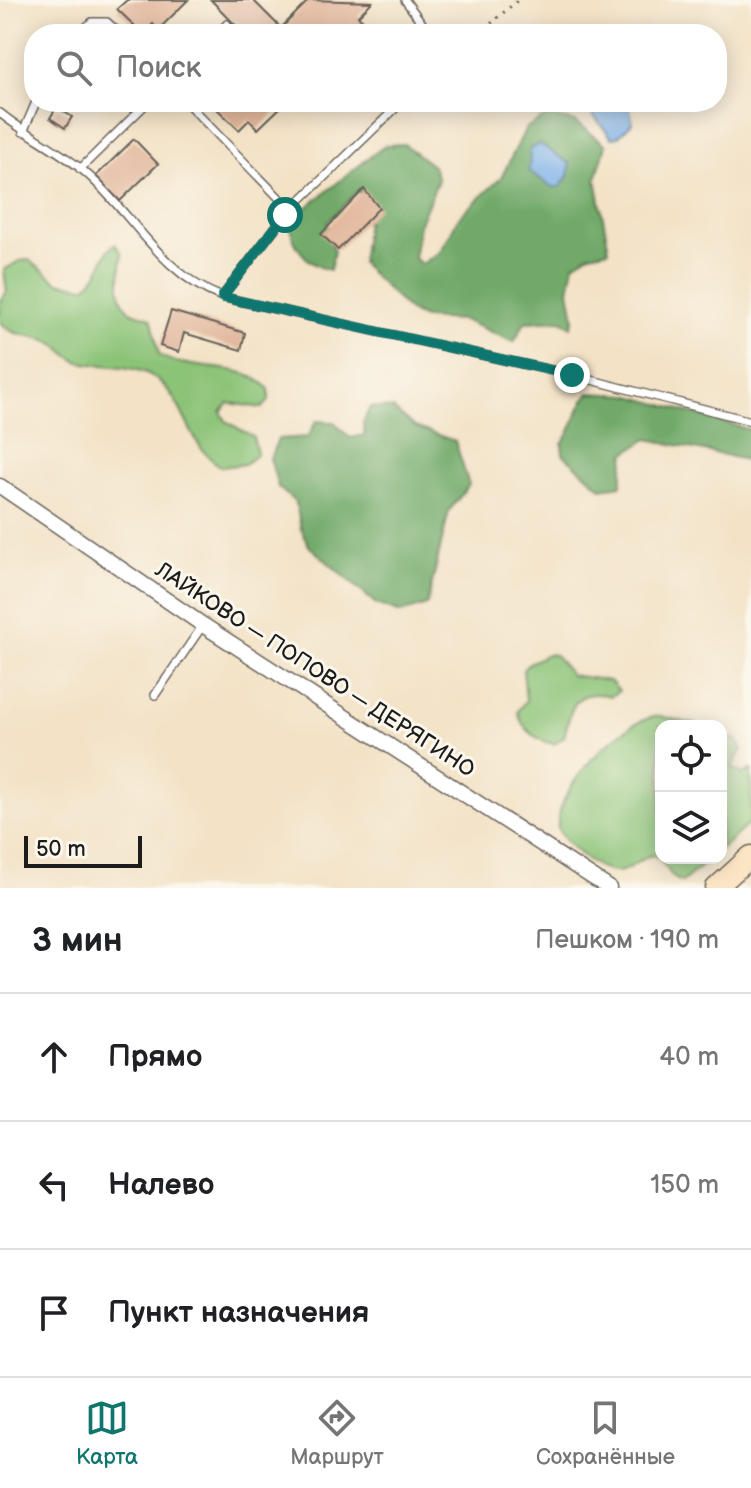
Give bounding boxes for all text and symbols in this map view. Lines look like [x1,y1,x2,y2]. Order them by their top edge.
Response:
search box [24,24,727,112]
icon: search [52,46,96,90]
text: Поиск [116,50,202,86]
route start [267,197,303,233]
route end [554,357,590,393]
street label: ЛАЙКОВО — ПОПОВО — ДЕРЯГИНО [149,556,480,784]
map controls [655,720,727,864]
button: locate [655,720,727,792]
button: layers [655,792,727,864]
scale bar [24,832,142,868]
text: 50 m [36,836,86,863]
text: 3 мин [32,920,123,961]
text: Пешком · 190 m [535,925,719,956]
icon: ahead [32,1035,76,1079]
text: Прямо [108,1039,202,1075]
text: 40 m [659,1042,719,1073]
icon: left [32,1163,76,1207]
text: Налево [108,1167,214,1203]
text: 150 m [650,1170,719,1201]
icon: arrive [32,1291,76,1335]
text: Пункт назначения [108,1295,369,1331]
tab: Карта [76,1396,138,1471]
tab: Маршрут [290,1396,384,1471]
tab: Сохранённые [536,1396,675,1471]

